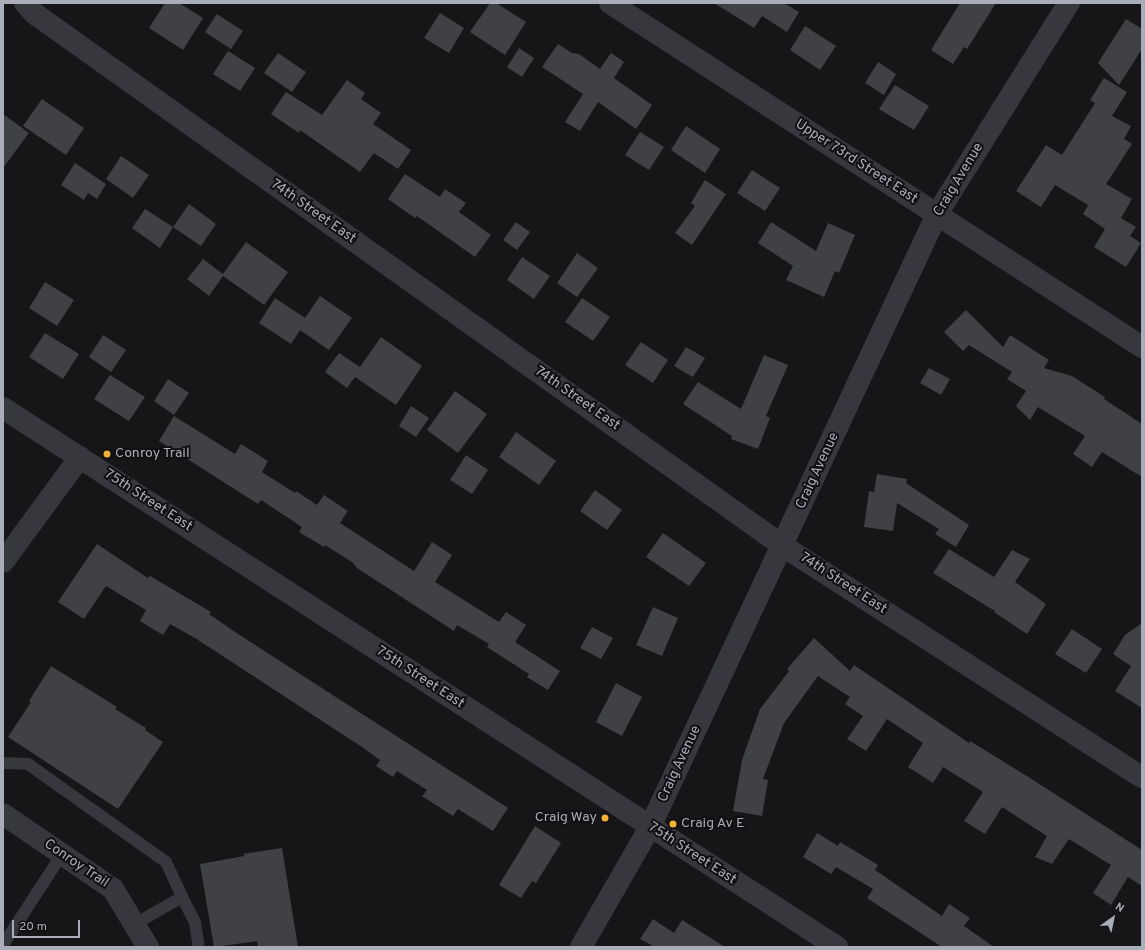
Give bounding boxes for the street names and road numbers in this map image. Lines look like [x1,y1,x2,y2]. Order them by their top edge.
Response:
street label: Upper 73rd Street East [791,116,921,208]
street label: Craig Avenue [930,140,988,220]
street label: 74th Street East [267,176,359,248]
street label: 74th Street East [531,363,623,435]
street label: Craig Avenue [793,430,843,512]
street label: 75th Street East [101,466,195,536]
street label: 74th Street East [796,550,890,618]
street label: 75th Street East [373,643,467,713]
street label: Craig Avenue [655,723,705,805]
street label: 75th Street East [645,819,739,889]
street label: Conroy Trail [40,836,112,892]

